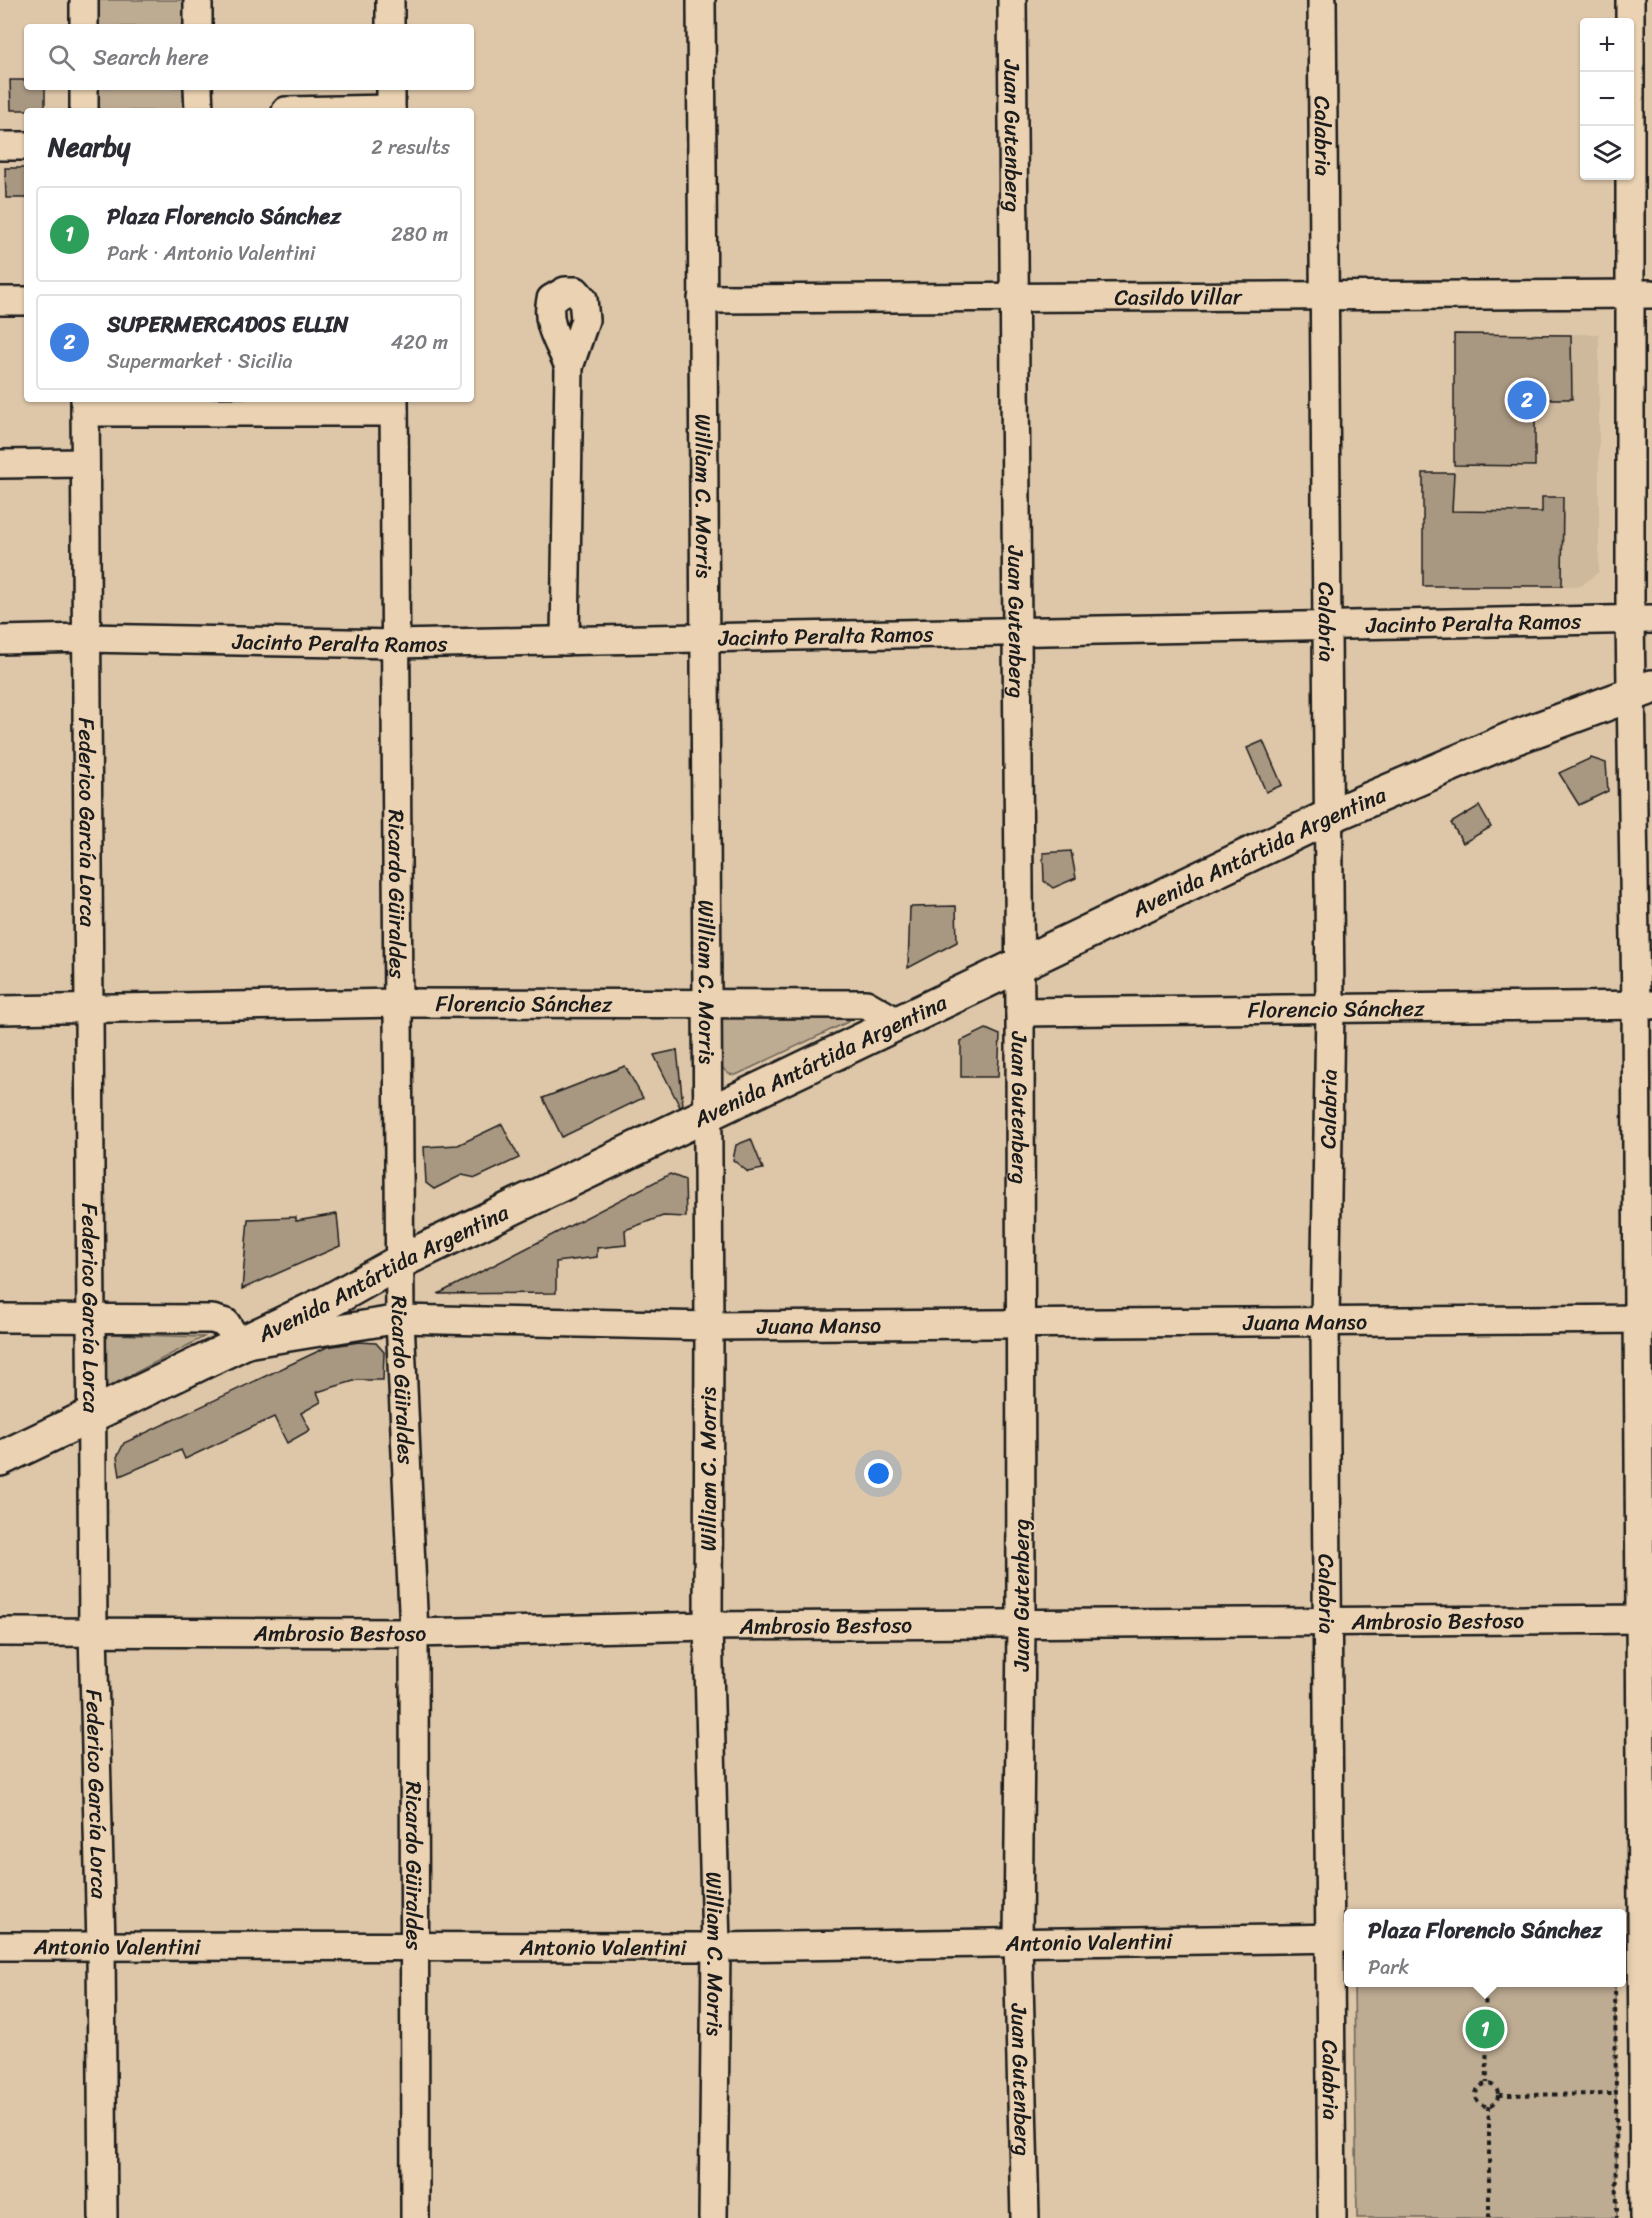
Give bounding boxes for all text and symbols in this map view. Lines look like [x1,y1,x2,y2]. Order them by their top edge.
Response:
map controls [1580,18,1634,180]
button: + [1580,18,1634,72]
search box [24,24,474,90]
text: Search here [93,38,209,77]
icon: search [45,41,78,74]
street label: Juan Gutenberg [992,58,1033,213]
button: − [1580,72,1634,126]
street label: Calabria [1303,96,1342,176]
text: Nearby [48,124,130,170]
button: layers [1580,126,1634,180]
text: 2 results [371,130,450,165]
text: Plaza Florencio Sánchez [107,197,341,236]
text: 1 [65,217,74,252]
text: 280 m [391,217,448,252]
text: Park · Antonio Valentini [107,236,315,271]
street label: Casildo Villar [1114,277,1243,317]
text: SUPERMERCADOS ELLIN [107,305,348,344]
text: 2 [64,325,75,360]
text: 420 m [391,325,448,360]
text: Supermarket · Sicilia [107,344,292,379]
pin: 2 [1508,378,1546,422]
street label: William C. Morris [683,414,723,578]
street label: Juan Gutenberg [996,544,1037,698]
street label: Calabria [1307,582,1346,662]
street label: Jacinto Peralta Ramos [1365,601,1583,645]
street label: Jacinto Peralta Ramos [717,614,935,658]
street label: Jacinto Peralta Ramos [231,622,449,664]
street label: Federico García Lorca [67,717,107,928]
street label: Avenida Antártida Argentina [1124,775,1393,929]
street label: Ricardo Güiraldes [377,809,417,980]
street label: William C. Morris [686,900,726,1064]
street label: Avenida Antártida Argentina [686,983,955,1139]
street label: Florencio Sánchez [436,984,613,1023]
street label: Florencio Sánchez [1247,989,1425,1029]
street label: Juan Gutenberg [1000,1031,1039,1184]
street label: Calabria [1308,1069,1349,1149]
street label: Avenida Antártida Argentina [250,1193,516,1353]
street label: Federico García Lorca [70,1203,111,1414]
street label: Ricardo Güiraldes [380,1295,426,1466]
street label: Juana Manso [1242,1302,1367,1342]
street label: Juana Manso [756,1306,881,1346]
street label: William C. Morris [689,1387,728,1551]
your location [864,1459,893,1488]
street label: Juan Gutenberg [1002,1519,1041,1672]
street label: Calabria [1307,1554,1346,1634]
street label: Ambrosio Bestoso [1350,1601,1524,1641]
street label: Ambrosio Bestoso [739,1605,912,1646]
street label: Ambrosio Bestoso [253,1614,427,1653]
street label: Federico García Lorca [74,1689,119,1900]
street label: Ricardo Güiraldes [394,1781,434,1951]
street label: William C. Morris [694,1871,735,2036]
popup [1344,1909,1626,1987]
text: Plaza Florencio Sánchez [1368,1911,1602,1950]
street label: Antonio Valentini [1004,1921,1174,1963]
street label: Antonio Valentini [33,1927,201,1966]
street label: Antonio Valentini [519,1928,687,1967]
text: Park [1368,1950,1409,1985]
street label: Juan Gutenberg [1000,2002,1042,2157]
pin: 1 [1466,2006,1504,2052]
street label: Calabria [1311,2040,1350,2120]

